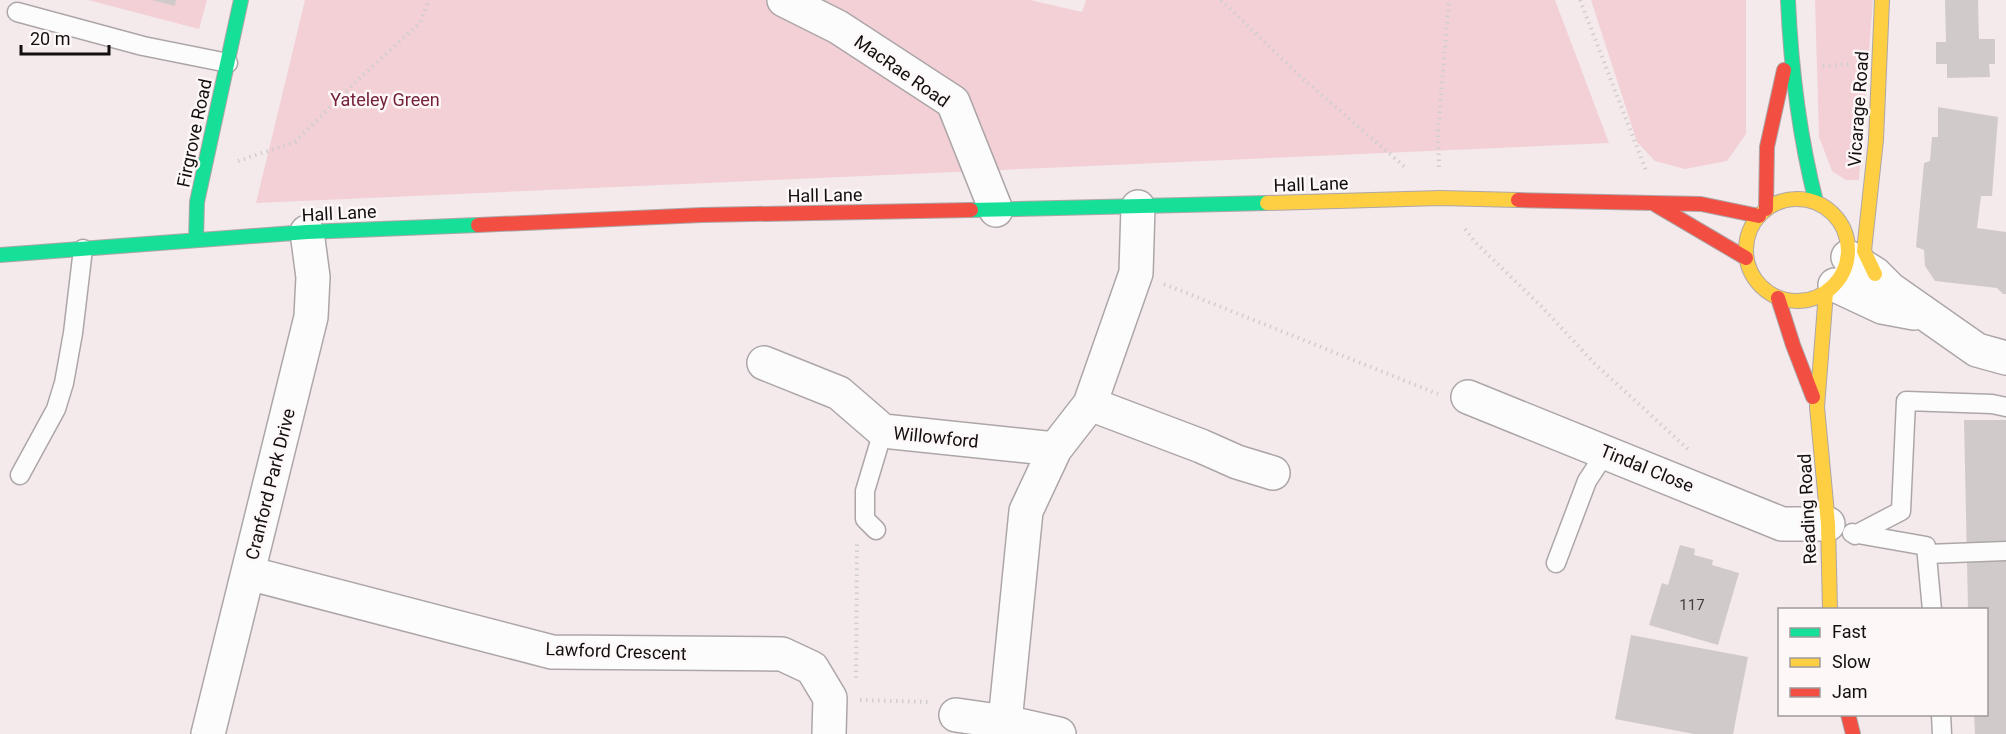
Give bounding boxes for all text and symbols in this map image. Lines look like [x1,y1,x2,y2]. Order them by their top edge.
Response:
scale bar [21,18,110,56]
text: 20 m [30,28,70,49]
street label: MacRae Road [850,31,954,111]
street label: Vicarage Road [1843,50,1873,168]
street label: Firgrove Road [172,77,216,189]
park label: Yateley Green [330,89,440,110]
street label: Hall Lane [1273,172,1349,196]
street label: Hall Lane [787,184,863,206]
street label: Hall Lane [301,201,377,225]
street label: Cranford Park Drive [241,406,299,562]
street label: Willowford [892,422,980,452]
street label: Tindal Close [1597,440,1697,496]
street label: Reading Road [1794,453,1820,565]
house number: 117 [1679,596,1705,614]
legend [1778,608,1988,716]
text: Fast [1832,621,1867,642]
street label: Lawford Crescent [545,638,687,664]
text: Slow [1832,651,1871,672]
text: Jam [1832,681,1868,702]

